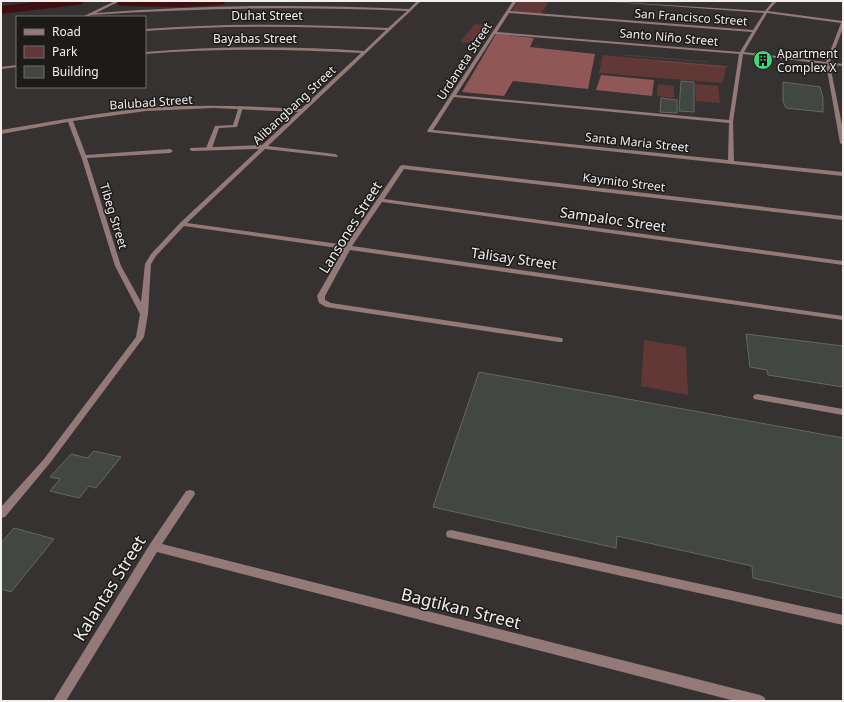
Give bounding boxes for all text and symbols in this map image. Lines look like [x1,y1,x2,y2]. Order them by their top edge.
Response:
street label: San Francisco Street [634,5,749,29]
street label: Duhat Street [231,7,303,24]
legend [16,16,146,88]
street label: Urdaneta Street [433,18,496,103]
text: Road [52,23,81,40]
street label: Santo Niño Street [619,24,720,50]
street label: Bayabas Street [213,30,298,47]
text: Park [52,43,78,60]
place label: Apartment Complex X [777,45,838,76]
building icon: Apartment Complex X [752,49,774,71]
street label: Alibangbang Street [249,61,340,148]
text: Building [52,63,99,80]
street label: Balubad Street [109,91,194,113]
street label: Santa Maria Street [584,128,690,156]
street label: Kaymito Street [582,169,667,196]
street label: Lansones Street [314,177,386,277]
street label: Tibeg Street [96,181,132,252]
street label: Sampaloc Street [559,202,667,236]
street label: Talisay Street [470,243,558,273]
street label: Kalantas Street [67,531,151,645]
street label: Bagtikan Street [399,582,523,634]

